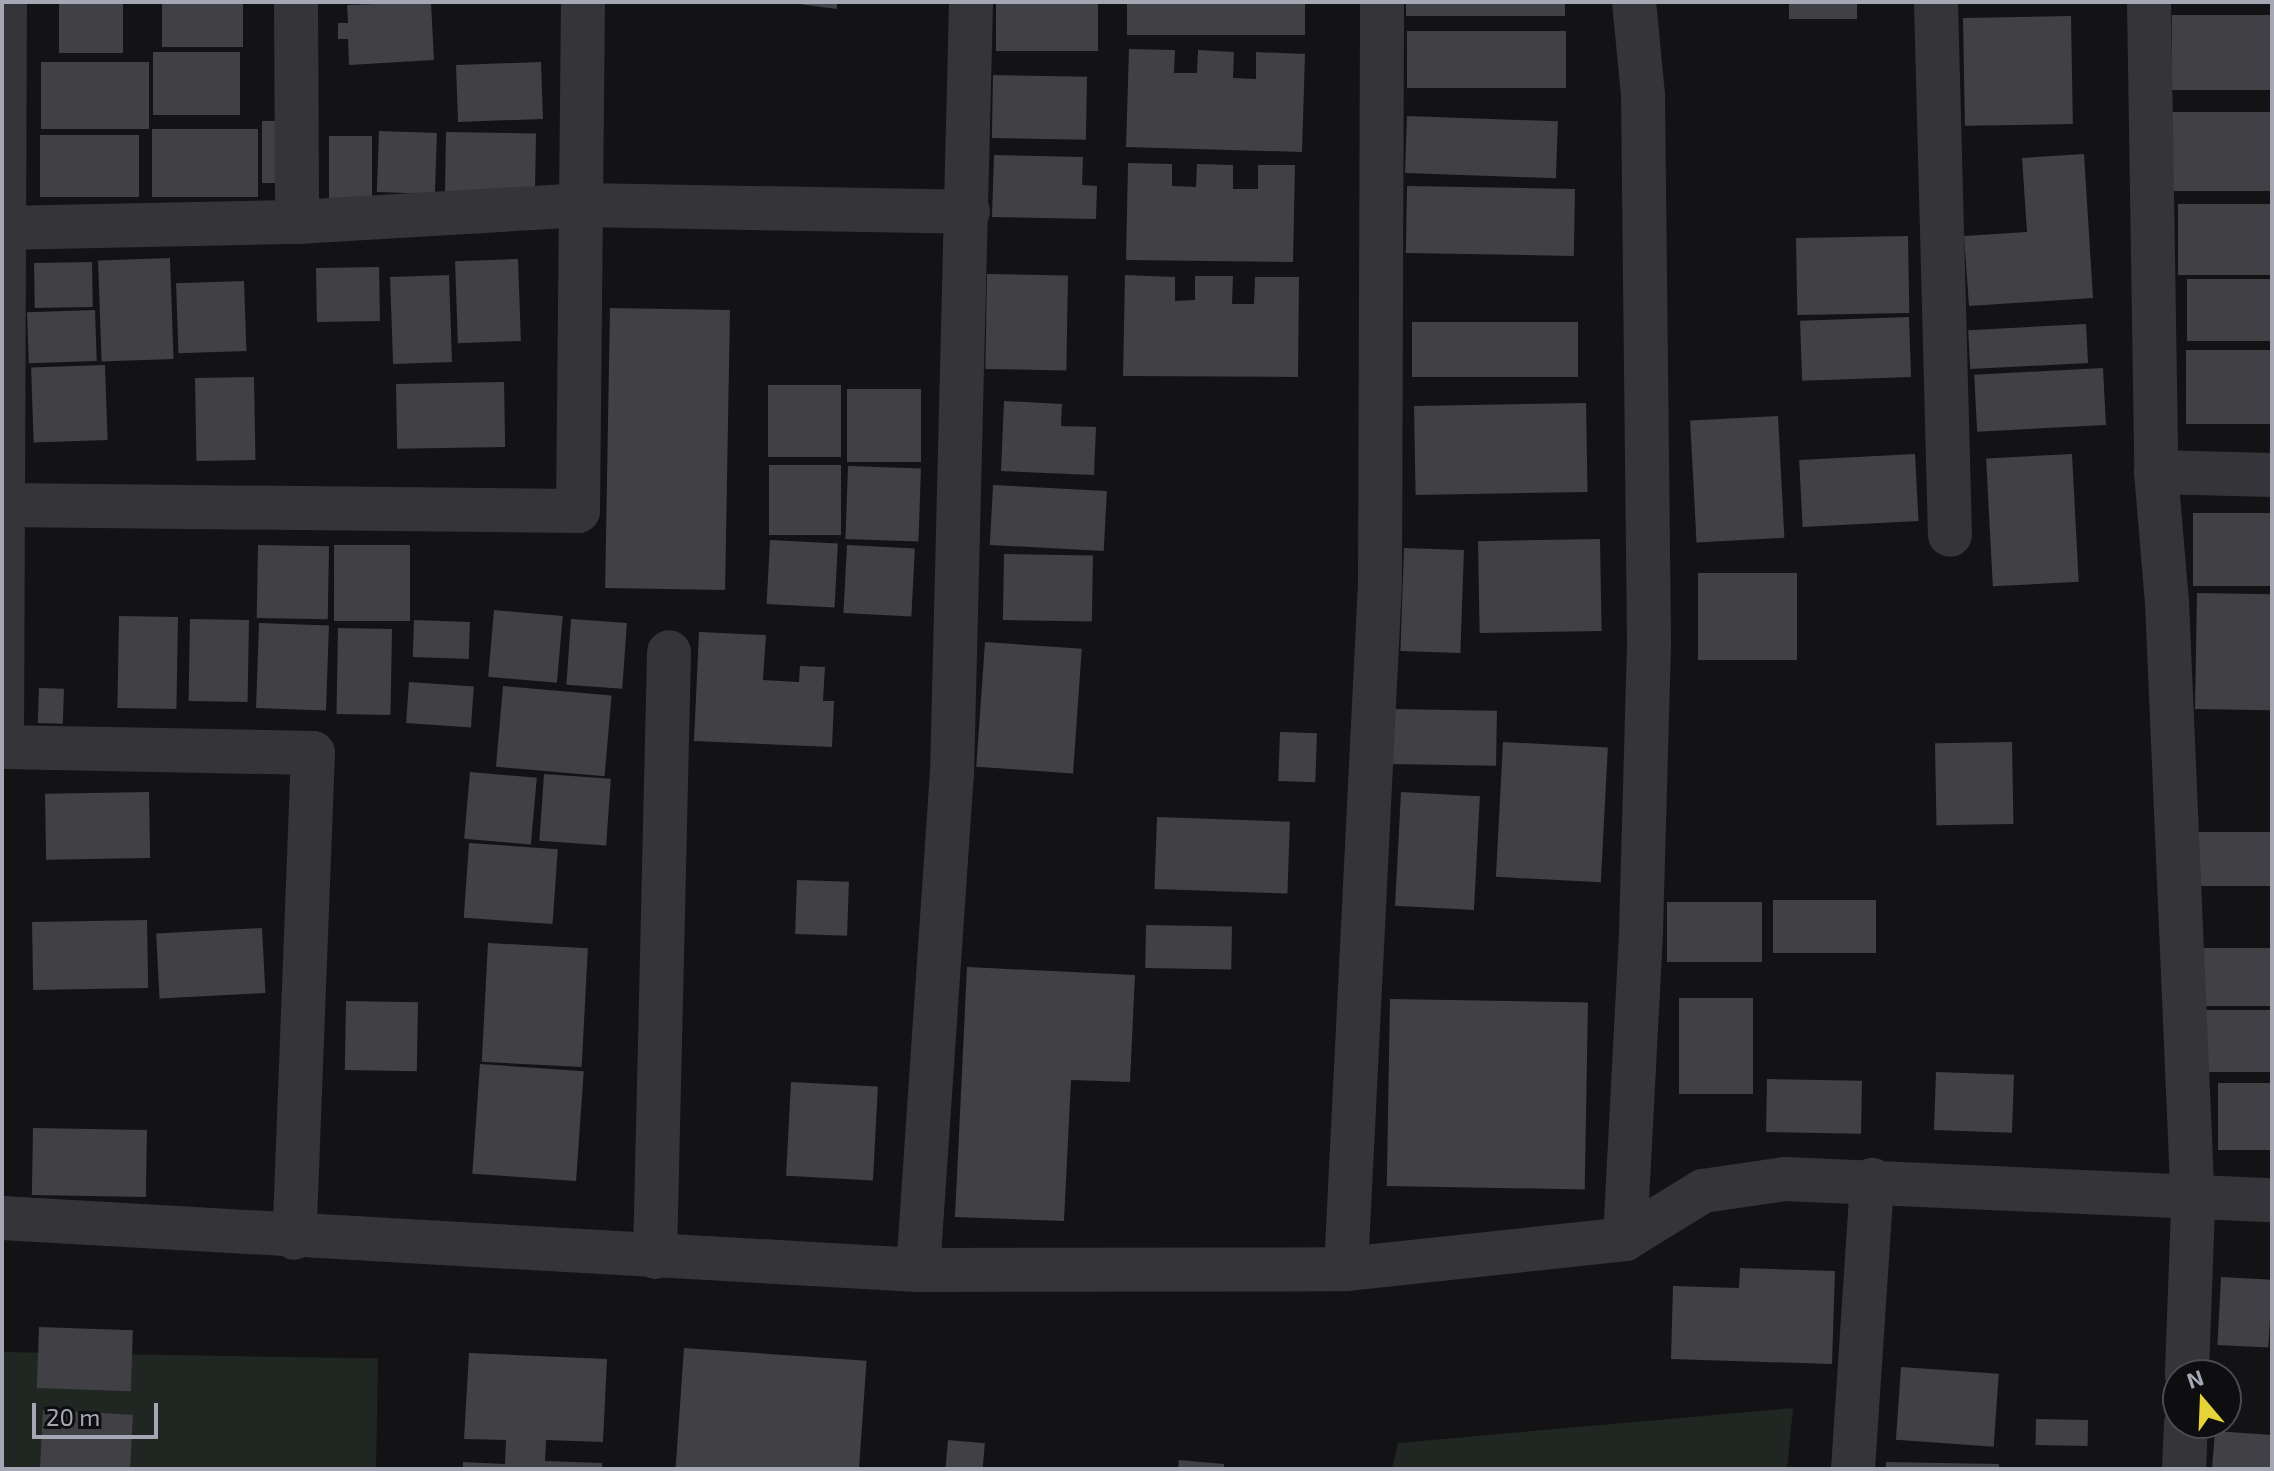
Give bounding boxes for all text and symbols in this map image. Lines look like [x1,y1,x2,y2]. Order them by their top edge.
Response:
north arrow [2162,1359,2242,1439]
text: N [2183,1363,2207,1393]
scale bar [36,1387,162,1437]
text: 20 m [46,1402,100,1431]

